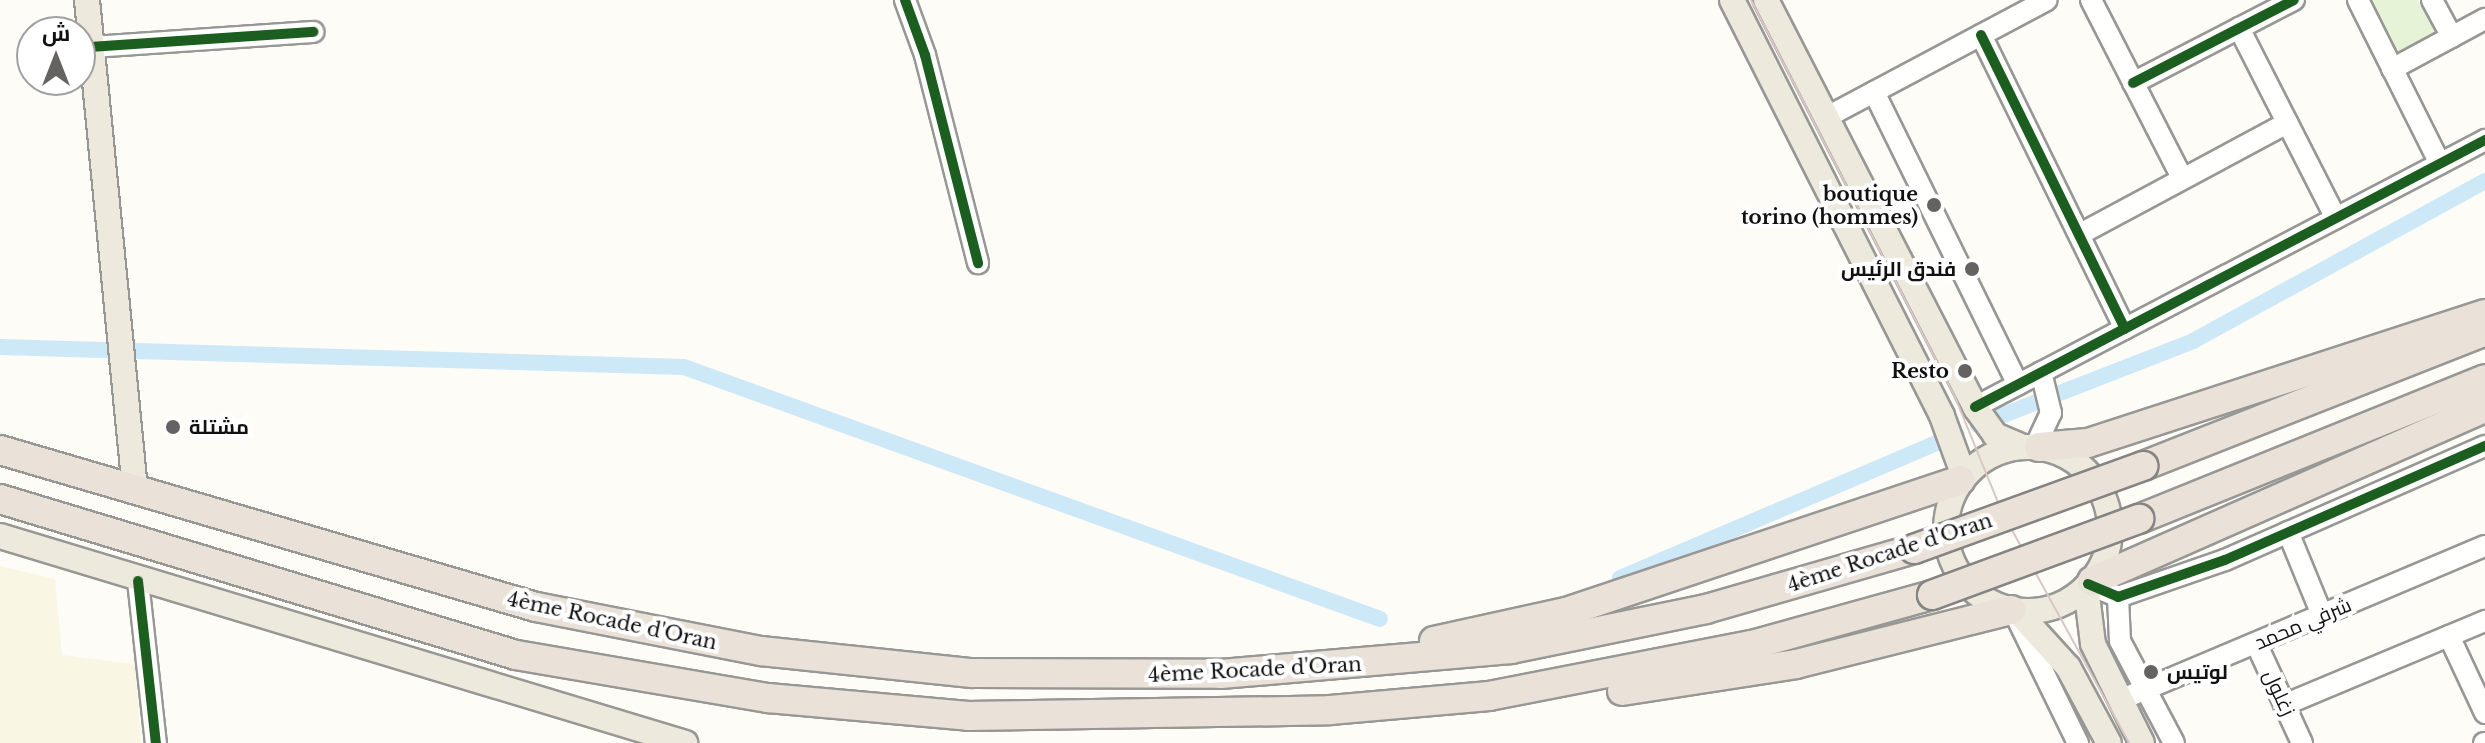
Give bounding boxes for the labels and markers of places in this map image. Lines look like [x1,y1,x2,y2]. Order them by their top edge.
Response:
place label: boutique torino (hommes) [1741,182,1918,229]
marker: boutique torino (hommes) [1925,196,1943,214]
place label: فندق الرئيس [1841,257,1956,281]
marker: فندق الرئيس [1963,260,1981,278]
place label: Resto [1891,359,1949,383]
marker: Resto [1956,362,1974,380]
place label: مشتلة [189,415,249,439]
marker: مشتلة [164,418,182,436]
place label: لوتيس [2167,660,2228,684]
marker: لوتيس [2142,663,2160,681]

